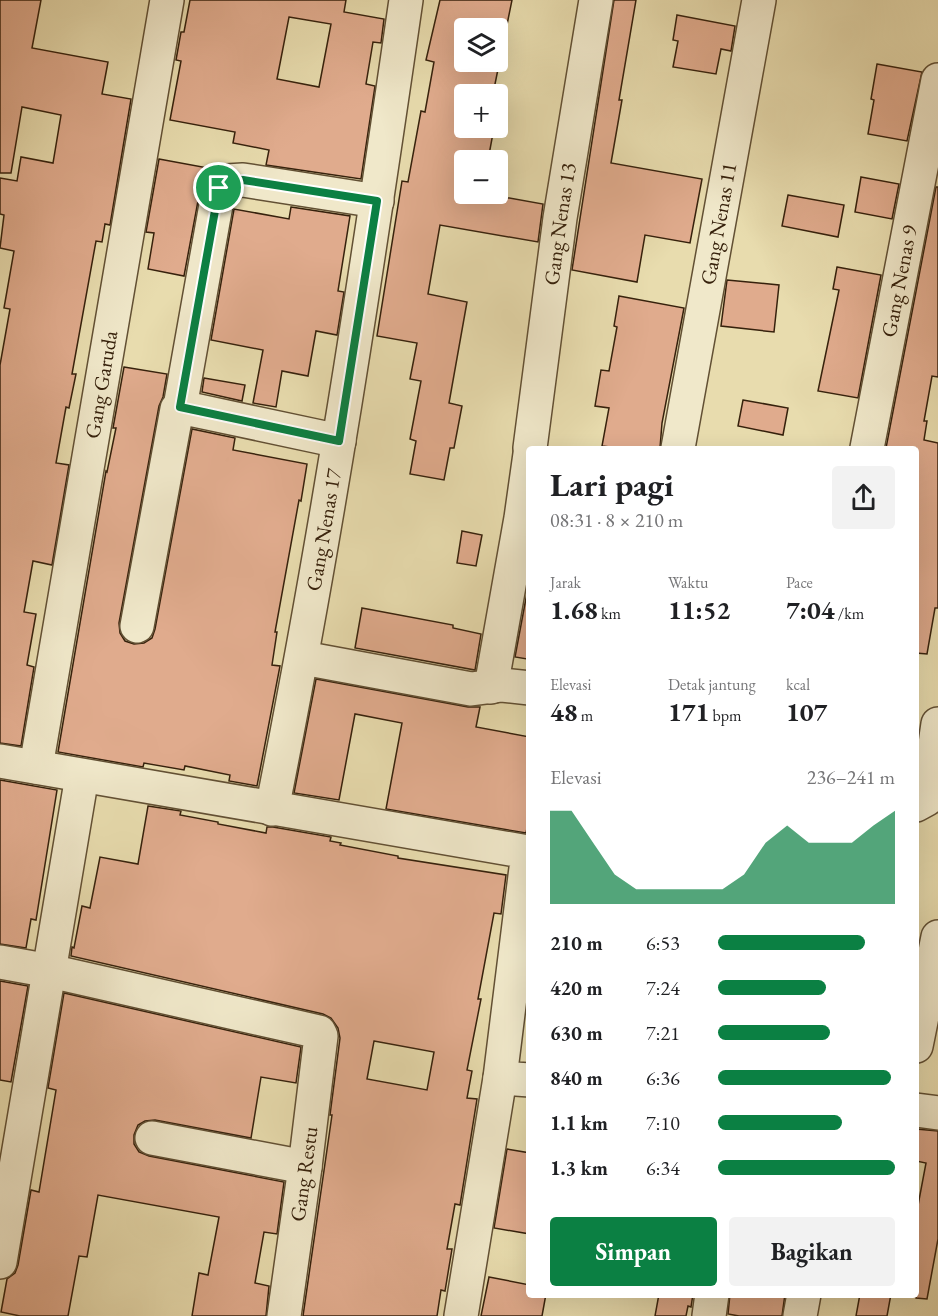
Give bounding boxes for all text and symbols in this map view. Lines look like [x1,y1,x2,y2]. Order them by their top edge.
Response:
map controls [454,18,508,204]
button: layers [454,18,508,72]
button: + [454,84,508,138]
button: − [454,150,508,204]
street label: Gang Nenas 11 [694,160,742,287]
street label: Gang Nenas 13 [537,161,582,287]
pin [193,162,244,213]
icon: arrive [202,171,235,204]
street label: Gang Nenas 9 [875,223,923,339]
street label: Gang Garuda [78,328,123,440]
text: Lari pagi [550,463,674,506]
street label: Gang Nenas 17 [299,466,347,593]
button: share [832,466,895,529]
text: 08:31 · 8 × 210 m [550,507,683,533]
text: Jarak [550,572,581,593]
text: Waktu [668,572,708,593]
text: Pace [786,572,813,593]
text: 1.68 [550,593,598,627]
text: 11:52 [668,593,730,627]
text: 7:04 [786,593,835,627]
text: km [598,603,621,624]
text: /km [835,603,864,624]
text: Elevasi [550,674,591,695]
text: Detak jantung [668,674,756,695]
text: kcal [786,674,810,695]
text: 48 [550,695,578,729]
text: 171 [668,695,709,729]
text: 107 [786,695,827,729]
text: m [578,705,593,726]
text: bpm [709,705,741,726]
text: Elevasi [550,764,602,790]
text: 236–241 m [807,764,895,790]
text: 210 m [550,930,603,956]
text: 6:53 [646,930,680,956]
text: 420 m [550,975,603,1001]
text: 7:24 [646,975,680,1001]
text: 630 m [550,1020,603,1046]
text: 7:21 [646,1020,680,1046]
text: 840 m [550,1065,603,1091]
text: 6:36 [646,1065,680,1091]
text: 1.1 km [550,1110,608,1136]
text: 7:10 [646,1110,680,1136]
street label: Gang Restu [283,1125,324,1223]
text: 1.3 km [550,1155,608,1181]
text: 6:34 [646,1155,680,1181]
button: Simpan [550,1217,717,1286]
button: Bagikan [729,1217,895,1286]

